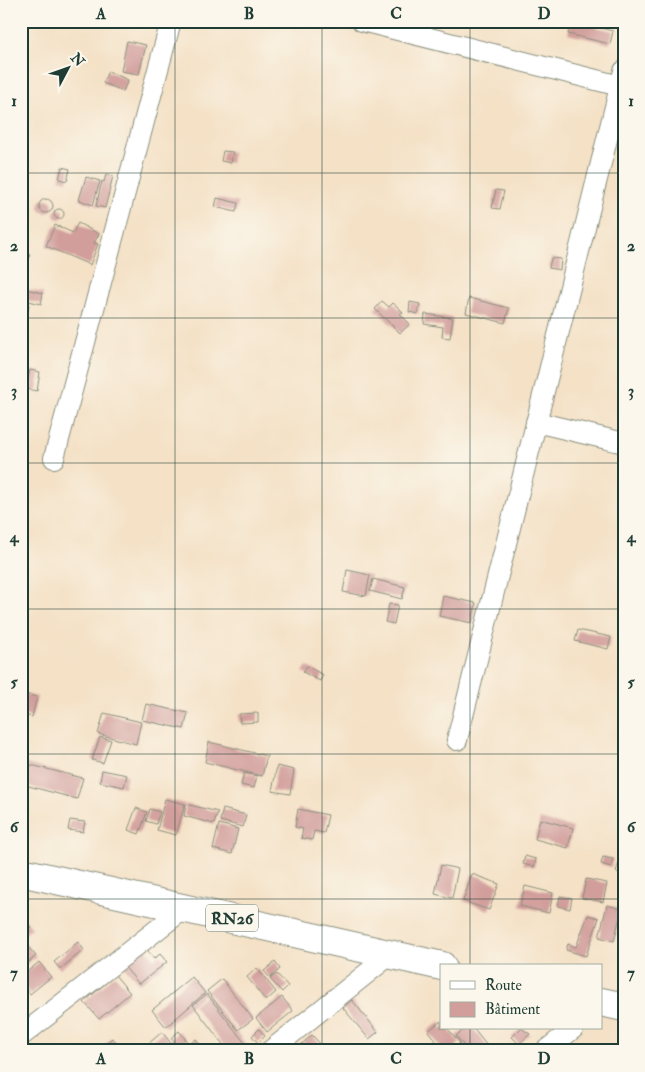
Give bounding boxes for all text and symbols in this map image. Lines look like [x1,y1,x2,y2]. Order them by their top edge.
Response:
text: A [95,4,107,24]
text: B [244,4,254,24]
text: C [390,4,402,24]
text: D [537,4,551,24]
north arrow [42,42,92,92]
text: N [66,49,88,70]
text: 1 [11,91,17,111]
text: 1 [628,91,634,111]
text: 2 [10,236,18,256]
text: 2 [627,236,635,256]
text: 3 [11,381,17,401]
text: 3 [628,381,634,401]
text: 4 [9,527,20,547]
text: 4 [626,527,637,547]
text: 5 [10,672,18,692]
text: 5 [627,672,635,692]
text: 6 [10,817,20,837]
text: 6 [627,817,637,837]
road number: RN26 [206,904,258,931]
text: 7 [10,963,18,983]
text: 7 [627,963,635,983]
legend [440,964,602,1030]
text: Route [485,976,522,995]
text: Bâtiment [485,1000,540,1019]
text: A [95,1049,107,1069]
text: B [244,1049,254,1069]
text: C [390,1049,402,1069]
text: D [537,1049,551,1069]

